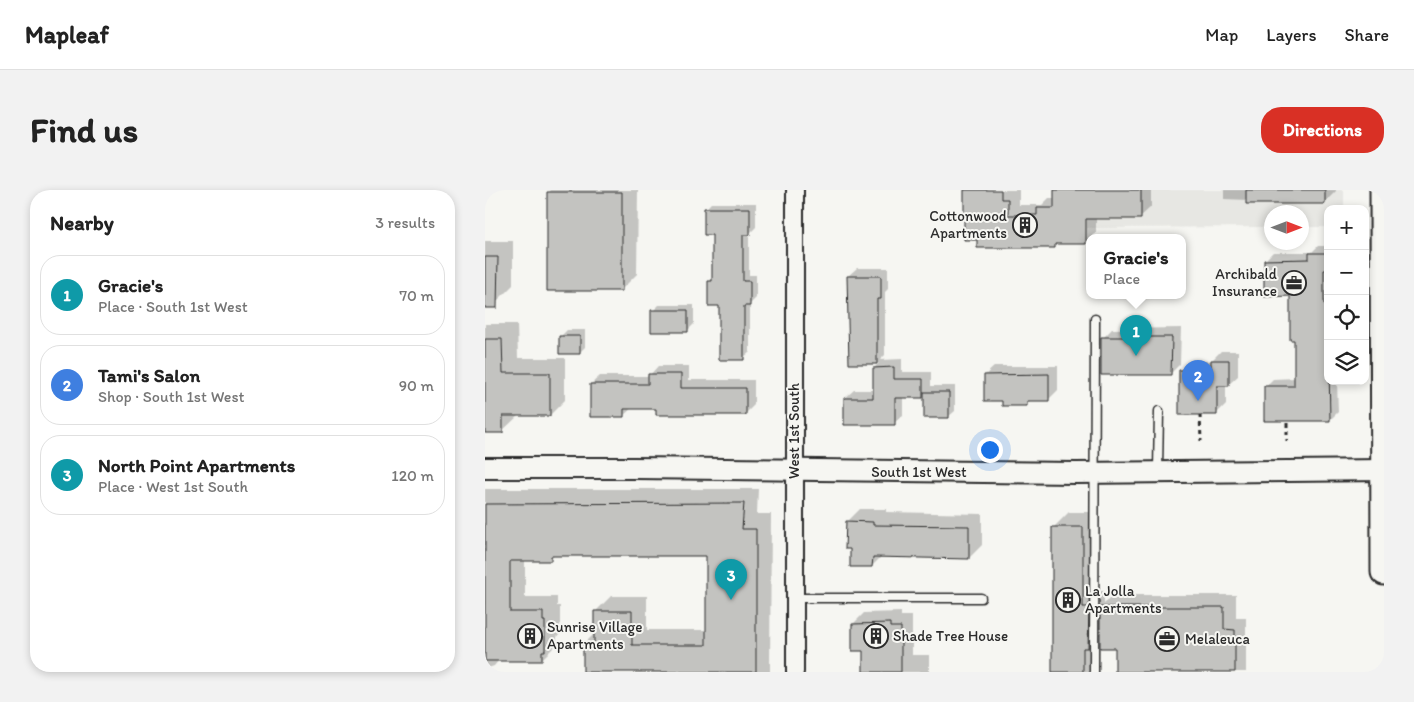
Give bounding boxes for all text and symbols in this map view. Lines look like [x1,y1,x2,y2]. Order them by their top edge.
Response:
text: Mapleaf [25,20,109,49]
text: Map [1205,24,1238,46]
text: Layers [1266,24,1316,46]
text: Share [1344,24,1389,46]
button: Directions [1261,107,1384,153]
text: Find us [30,109,138,151]
north arrow [1264,205,1309,250]
map controls [1324,205,1369,385]
button: + [1324,205,1369,250]
place label: Cottonwood Apartments [929,207,1007,242]
text: Nearby [50,210,114,235]
building icon: Cottonwood Apartments [1012,212,1038,238]
text: 3 results [375,213,435,232]
popup [1086,234,1186,299]
text: Gracie's [1103,246,1169,269]
button: − [1324,250,1369,295]
place label: Archibald Insurance [1212,265,1277,300]
text: Place [1103,269,1140,288]
office icon: Archibald Insurance [1281,270,1307,296]
text: Gracie's [98,274,163,297]
text: 1 [63,286,71,305]
text: 70 m [399,286,434,305]
button: locate [1324,295,1369,340]
text: Place · South 1st West [98,297,248,316]
pin: 1 [1120,315,1152,356]
button: layers [1324,340,1369,385]
pin: 2 [1182,360,1214,401]
text: Tami's Salon [98,364,200,387]
text: 2 [63,376,71,395]
text: 90 m [399,376,434,395]
street label: West 1st South [785,383,803,479]
text: Shop · South 1st West [98,387,245,406]
your location [977,437,1003,463]
text: North Point Apartments [98,454,295,477]
street label: South 1st West [871,463,967,481]
text: 3 [63,466,71,485]
text: 120 m [391,466,434,485]
text: Place · West 1st South [98,477,248,496]
pin: 3 [715,559,747,600]
place label: La Jolla Apartments [1085,582,1162,617]
building icon: La Jolla Apartments [1055,587,1081,613]
place label: Sunrise Village Apartments [547,618,643,653]
building icon: Sunrise Village Apartments [517,623,543,649]
building icon: Shade Tree House [863,623,889,649]
office icon: Melaleuca [1154,626,1180,652]
place label: Shade Tree House [893,627,1008,645]
place label: Melaleuca [1185,630,1250,648]

